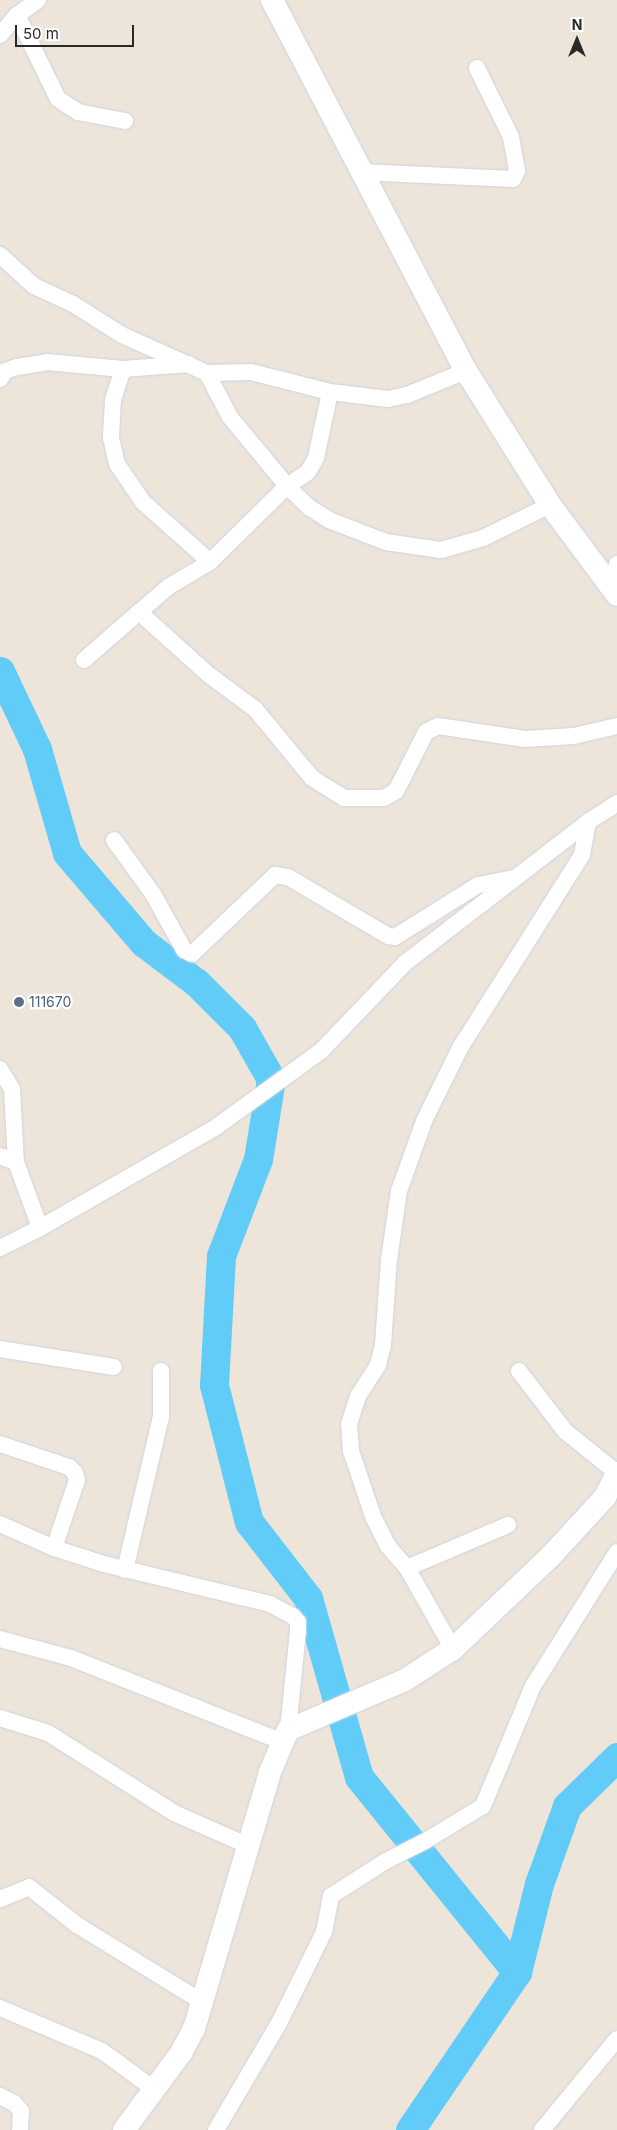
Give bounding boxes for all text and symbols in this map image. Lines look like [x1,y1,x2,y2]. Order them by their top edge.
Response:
scale bar [18,15,136,47]
north arrow [552,15,602,65]
text: N [572,16,582,33]
text: 50 m [23,24,59,43]
place label: 111670 [29,994,71,1010]
marker: 111670 [13,996,25,1008]

